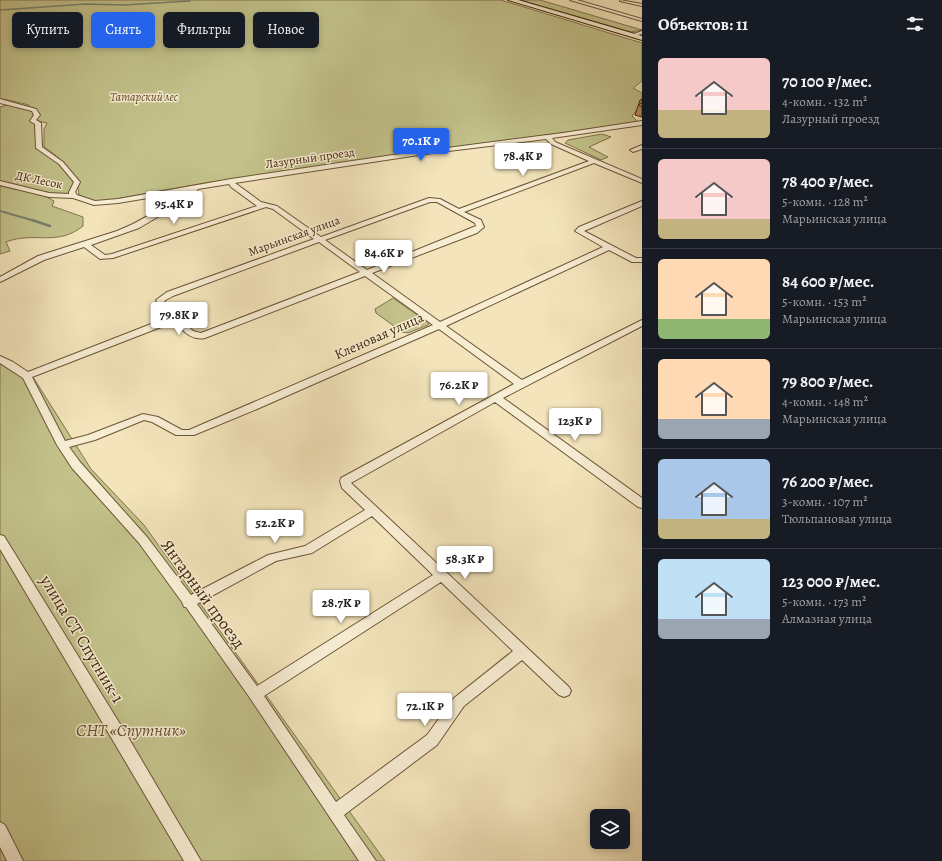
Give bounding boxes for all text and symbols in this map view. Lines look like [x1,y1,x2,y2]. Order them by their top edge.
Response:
chip: Купить [12,12,83,48]
chip: Снять [91,12,155,48]
chip: Фильтры [163,12,245,48]
chip: Новое [253,12,319,48]
text: Объектов: 11 [658,13,748,36]
icon: filters [904,13,926,35]
text: 70 100 ₽/мес. [782,70,872,93]
icon: home [690,74,738,122]
park label: Татарский лес [110,89,179,105]
text: 4-комн. · 132 m² [782,93,867,110]
text: Лазурный проезд [782,110,880,127]
pin: 70.1K ₽ [384,128,458,162]
text: 70.1K ₽ [402,132,440,149]
pin: 78.4K ₽ [486,143,560,177]
street label: Лазурный проезд [264,144,356,172]
text: 78.4K ₽ [504,147,542,164]
street label: ДК Лесок [14,167,64,193]
text: 78 400 ₽/мес. [782,170,874,193]
icon: home [690,175,738,223]
pin: 95.4K ₽ [137,191,211,225]
text: 5-комн. · 128 m² [782,193,868,210]
text: 95.4K ₽ [155,195,193,212]
text: Марьинская улица [782,210,887,227]
street label: Марьинская улица [246,212,343,260]
pin: 84.6K ₽ [347,240,421,274]
text: 84.6K ₽ [364,244,404,261]
text: 84 600 ₽/мес. [782,270,874,293]
icon: home [690,275,738,323]
text: 5-комн. · 153 m² [782,293,866,310]
pin: 79.8K ₽ [142,302,216,336]
text: 79.8K ₽ [160,306,198,323]
street label: Кленовая улица [331,308,427,364]
text: Марьинская улица [782,310,887,327]
text: 79 800 ₽/мес. [782,370,874,393]
pin: 76.2K ₽ [422,372,496,406]
icon: home [690,375,738,423]
text: 76.2K ₽ [440,376,478,393]
text: 4-комн. · 148 m² [782,393,868,410]
pin: 123K ₽ [542,408,608,442]
text: Марьинская улица [782,410,887,427]
text: 123K ₽ [558,412,592,429]
text: 76 200 ₽/мес. [782,470,874,493]
icon: home [690,475,738,523]
text: 3-комн. · 107 m² [782,493,868,510]
pin: 52.2K ₽ [238,510,312,544]
text: Тюльпановая улица [782,510,892,527]
text: 52.2K ₽ [255,514,295,531]
street label: Янтарный проезд [156,535,250,653]
pin: 58.3K ₽ [428,546,502,580]
text: 58.3K ₽ [446,550,484,567]
street label: улица СТ Спутник-1 [34,570,129,708]
text: 123 000 ₽/мес. [782,570,880,593]
icon: home [690,575,738,623]
pin: 28.7K ₽ [304,590,378,624]
text: 5-комн. · 173 m² [782,593,866,610]
text: 28.7K ₽ [321,594,361,611]
text: Алмазная улица [782,610,872,627]
pin: 72.1K ₽ [388,693,462,727]
text: 72.1K ₽ [406,697,444,714]
park label: СНТ «Спутник» [76,719,186,742]
map controls [590,809,630,849]
button: layers [590,809,630,849]

